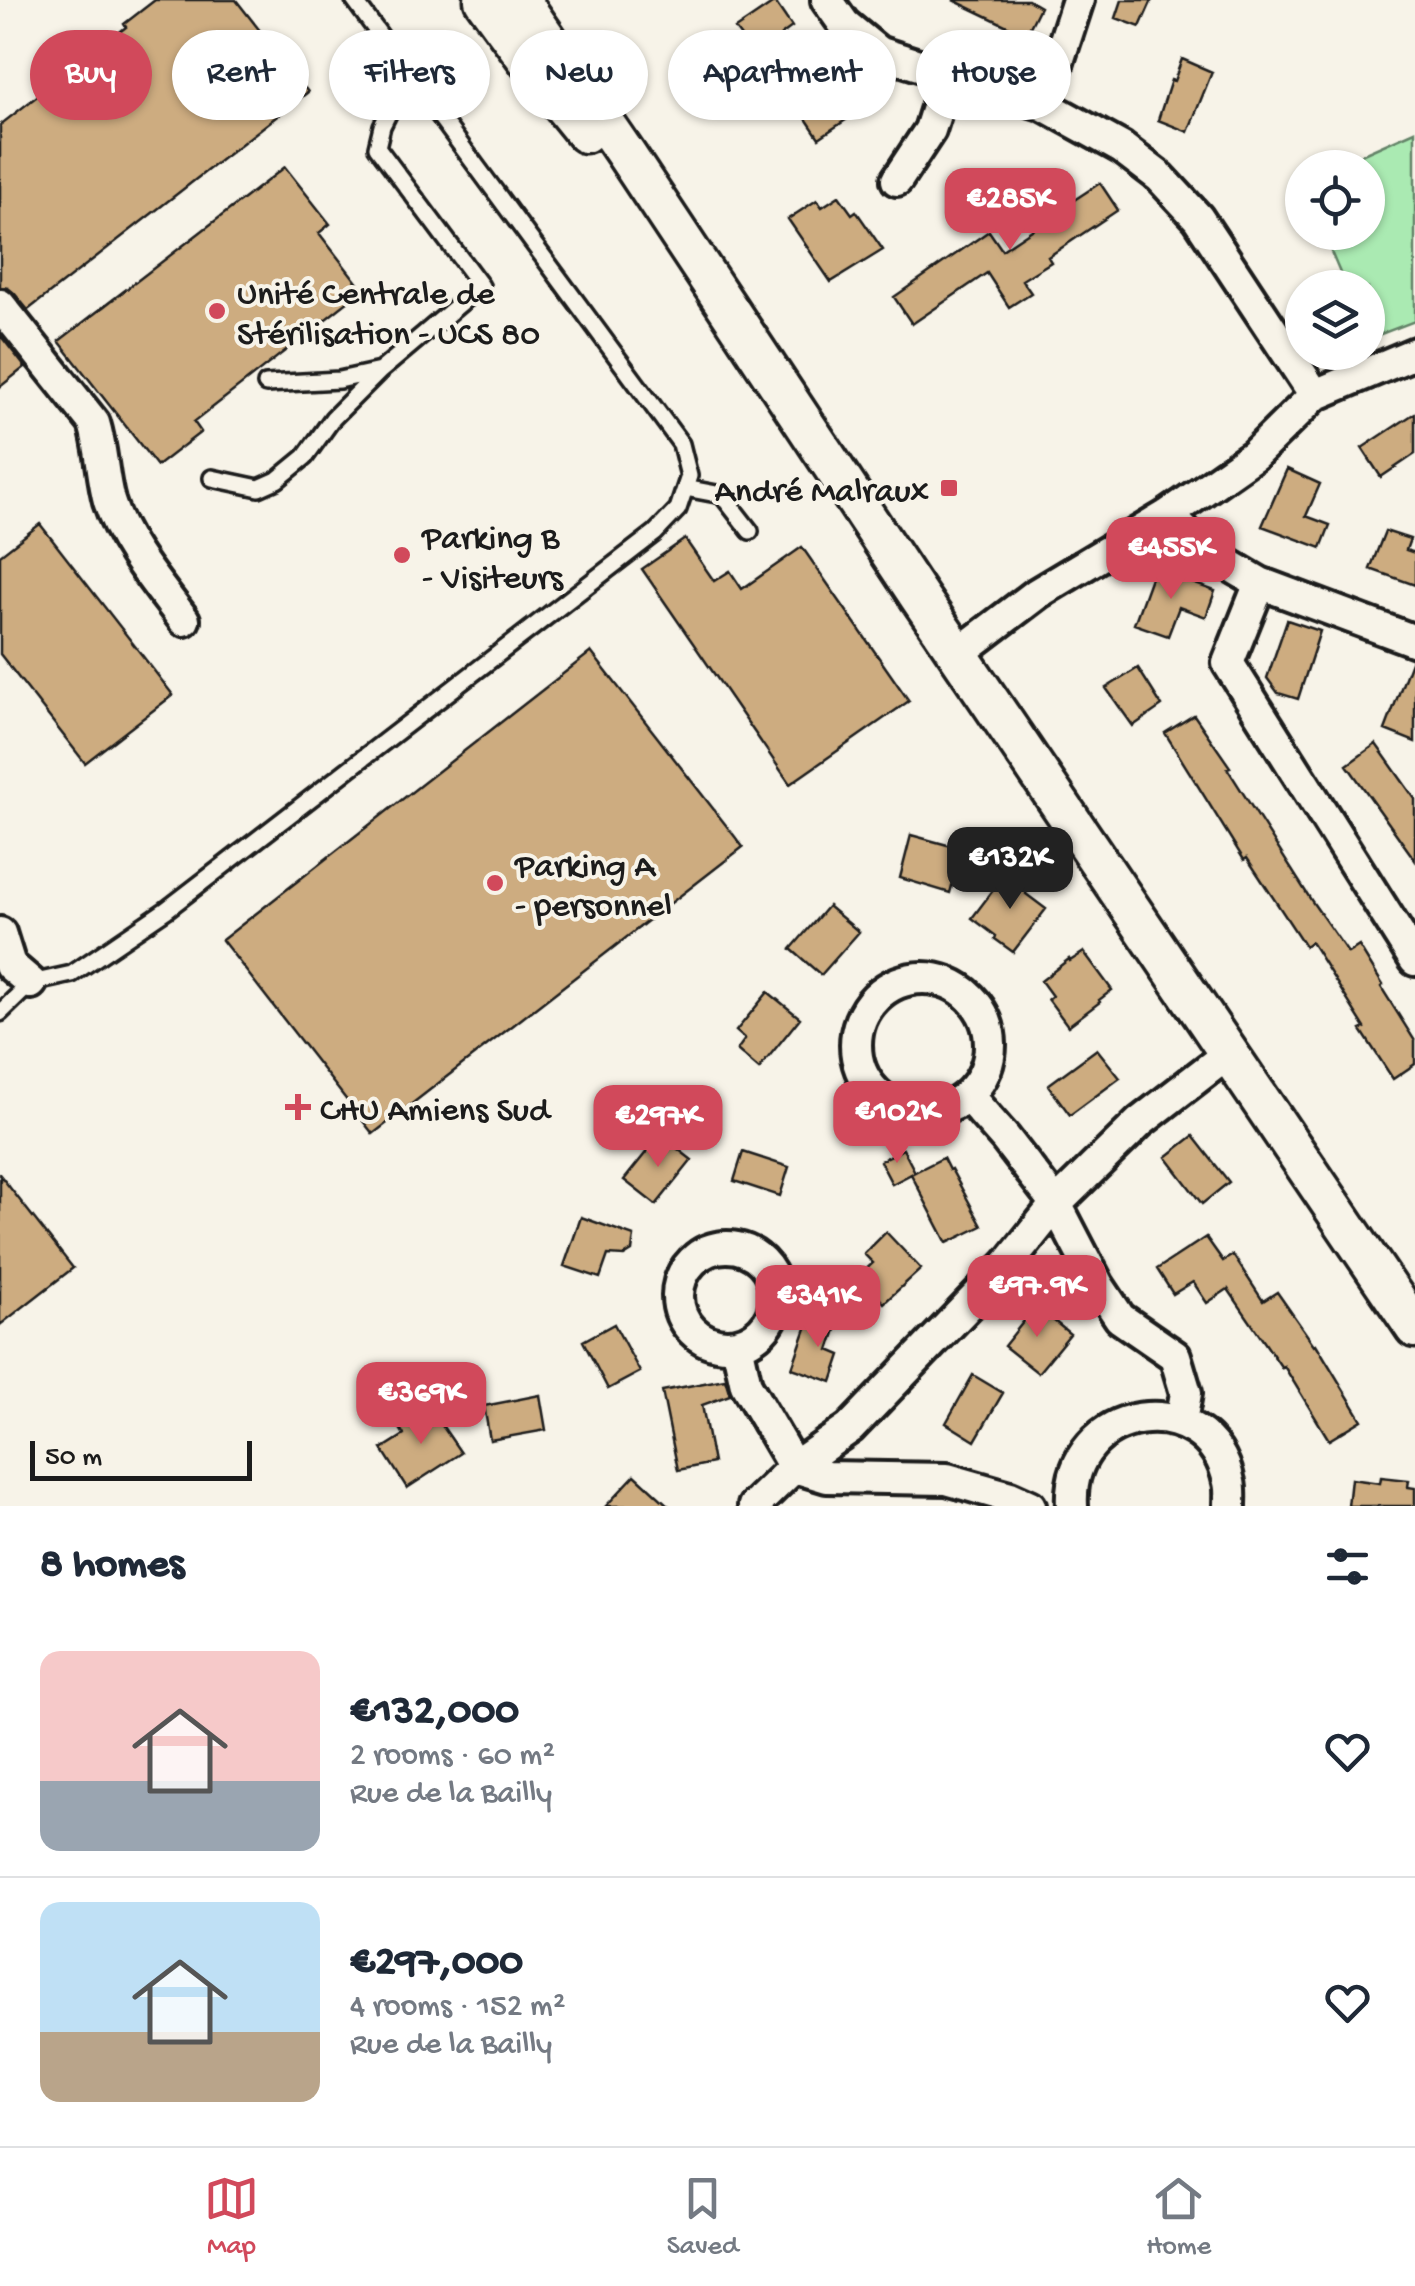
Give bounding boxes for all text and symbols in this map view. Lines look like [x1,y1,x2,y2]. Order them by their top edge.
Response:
chip: Buy [30,30,152,120]
chip: Rent [172,30,309,120]
chip: Filters [329,30,490,120]
chip: New [510,30,648,120]
chip: Apartment [668,30,896,120]
chip: House [916,30,1071,120]
map controls [1285,150,1385,370]
button: locate [1285,150,1385,250]
pin: €285K [940,168,1080,253]
text: €285K [967,181,1053,219]
button: layers [1285,270,1385,370]
place label: Unité Centrale de Stérilisation - UCS 80 [237,276,540,357]
marker: Unité Centrale de Stérilisation - UCS 80 [206,300,228,322]
place label: André Malraux [714,473,929,514]
marker: André Malraux [938,477,960,499]
pin: €455K [1101,517,1241,602]
place label: Parking B - Visiteurs [421,520,564,601]
text: €455K [1128,530,1214,568]
marker: Parking B - Visiteurs [391,544,413,566]
pin: €132K [940,827,1080,912]
text: €132K [969,840,1051,878]
place label: Parking A - personnel [514,848,672,929]
marker: Parking A - personnel [484,872,506,894]
pin: €102K [827,1081,967,1166]
pin: €297K [588,1085,728,1170]
place label: CHU Amiens Sud [320,1092,552,1133]
marker: CHU Amiens Sud [285,1094,311,1120]
text: €102K [855,1094,939,1132]
text: €297K [615,1098,701,1136]
pin: €97.9K [956,1255,1118,1340]
pin: €341K [748,1265,888,1350]
text: €97.9K [989,1268,1085,1306]
text: €341K [777,1278,859,1316]
pin: €369K [351,1362,491,1447]
text: €369K [378,1375,464,1413]
scale bar [30,1436,252,1480]
text: 50 m [45,1442,102,1475]
icon: filters [1320,1539,1375,1594]
text: 8 homes [40,1542,184,1591]
text: €132,000 [350,1689,519,1738]
icon: home [120,1691,240,1811]
icon: heart [1320,1724,1375,1779]
text: 2 rooms · 60 m² [350,1738,555,1776]
text: Rue de la Bailly [350,1776,552,1814]
text: €297,000 [350,1940,523,1989]
icon: home [120,1942,240,2062]
icon: heart [1320,1975,1375,2030]
text: 4 rooms · 152 m² [350,1989,565,2027]
text: Rue de la Bailly [350,2027,552,2065]
tab: Map [204,2171,259,2264]
tab: Saved [667,2171,738,2264]
tab: Home [1146,2171,1211,2264]

